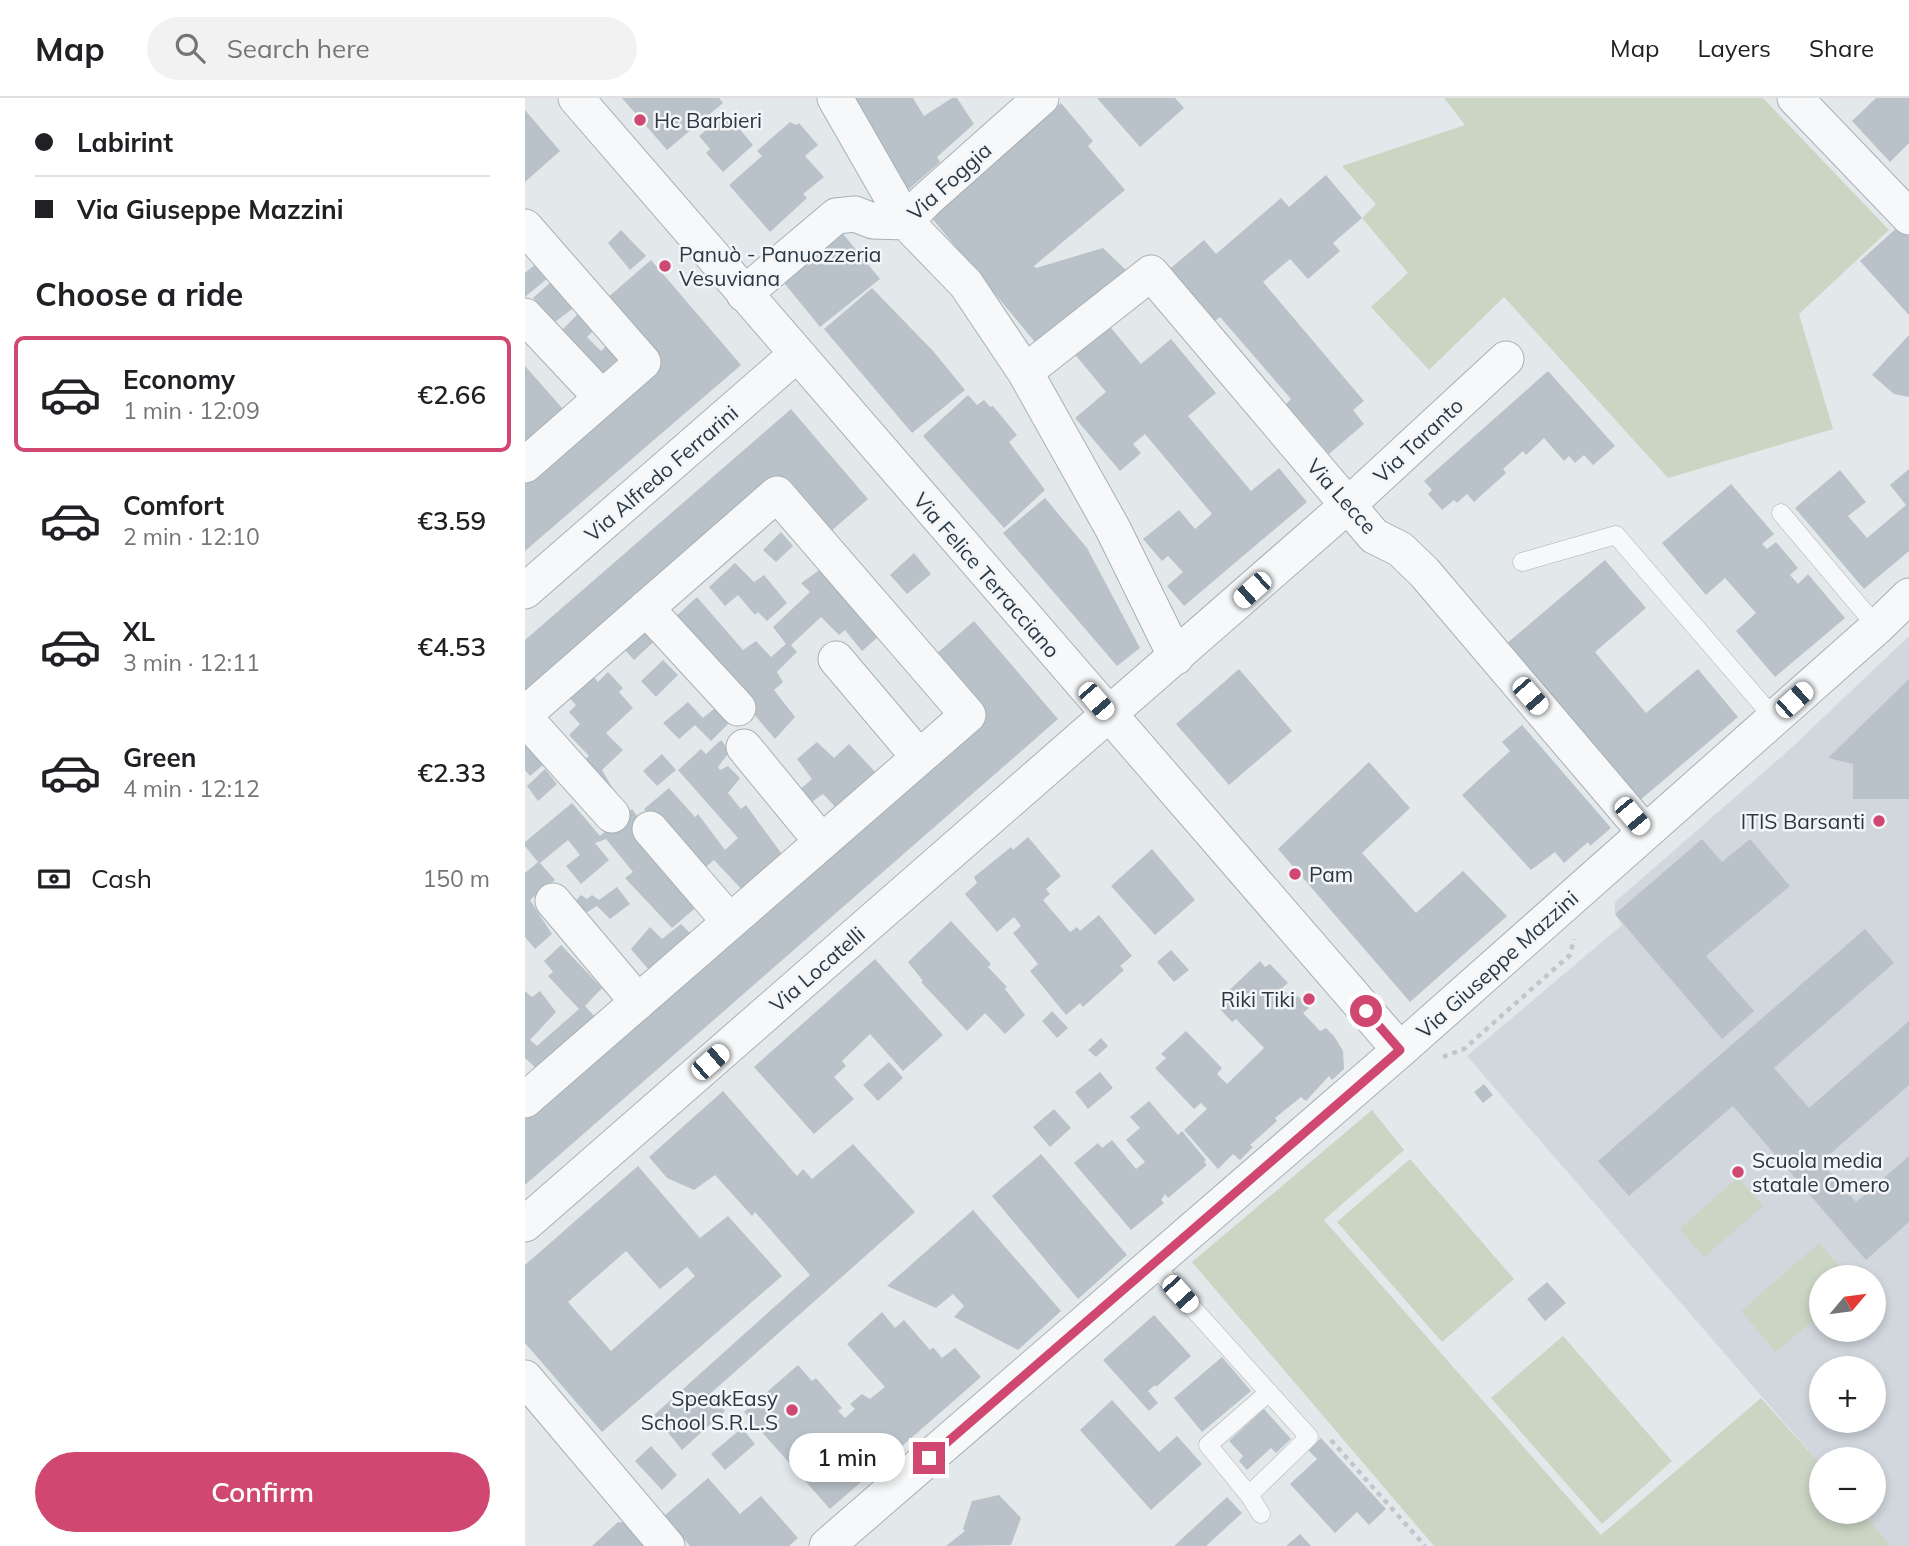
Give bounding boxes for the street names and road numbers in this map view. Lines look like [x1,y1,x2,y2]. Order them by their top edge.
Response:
street label: Via Foggia [902,137,996,225]
street label: Via Taranto [1368,392,1468,488]
street label: Via Alfredo Ferrarini [579,399,743,547]
street label: Via Lecce [1301,453,1383,539]
street label: Via Felice Terracciano [908,487,1066,663]
street label: Via Giuseppe Mazzini [1411,884,1583,1044]
street label: Via Locatelli [764,921,870,1017]

